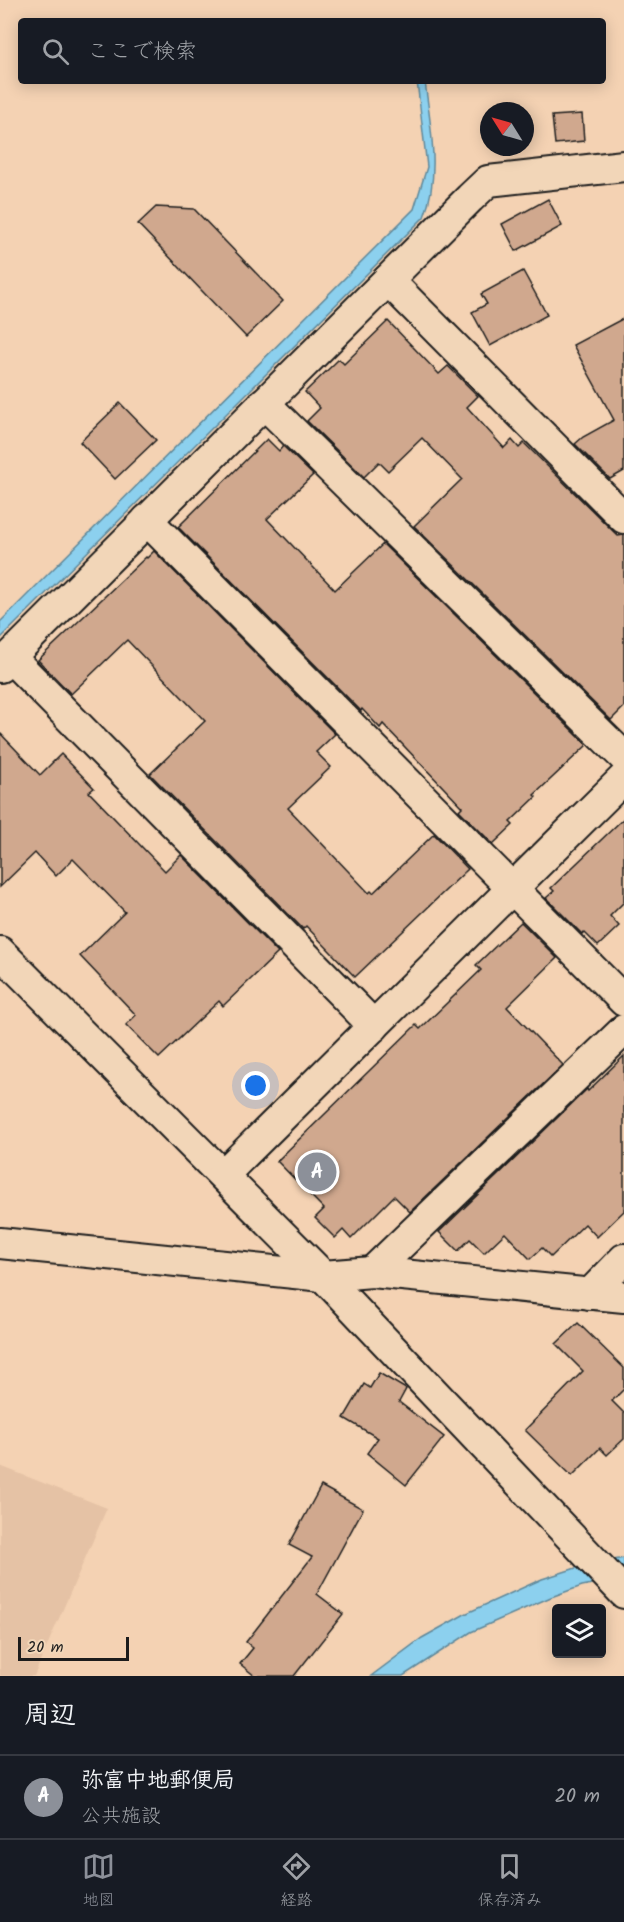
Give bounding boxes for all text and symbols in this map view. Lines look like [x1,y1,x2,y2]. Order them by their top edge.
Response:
search box [18,18,606,84]
icon: search [39,35,72,68]
text: ここで検索 [87,35,197,70]
north arrow [480,102,534,156]
your location [241,1071,270,1100]
pin: A [298,1150,336,1194]
map controls [552,1604,606,1658]
button: layers [552,1604,606,1658]
scale bar [18,1634,129,1662]
text: 20 m [27,1635,63,1660]
text: 周辺 [24,1695,76,1737]
text: 弥富中地郵便局 [81,1764,235,1799]
text: A [37,1781,50,1813]
text: 20 m [554,1781,600,1813]
text: 公共施設 [81,1801,161,1833]
tab: 地図 [82,1850,115,1913]
tab: 経路 [280,1850,313,1913]
tab: 保存済み [478,1850,542,1913]

